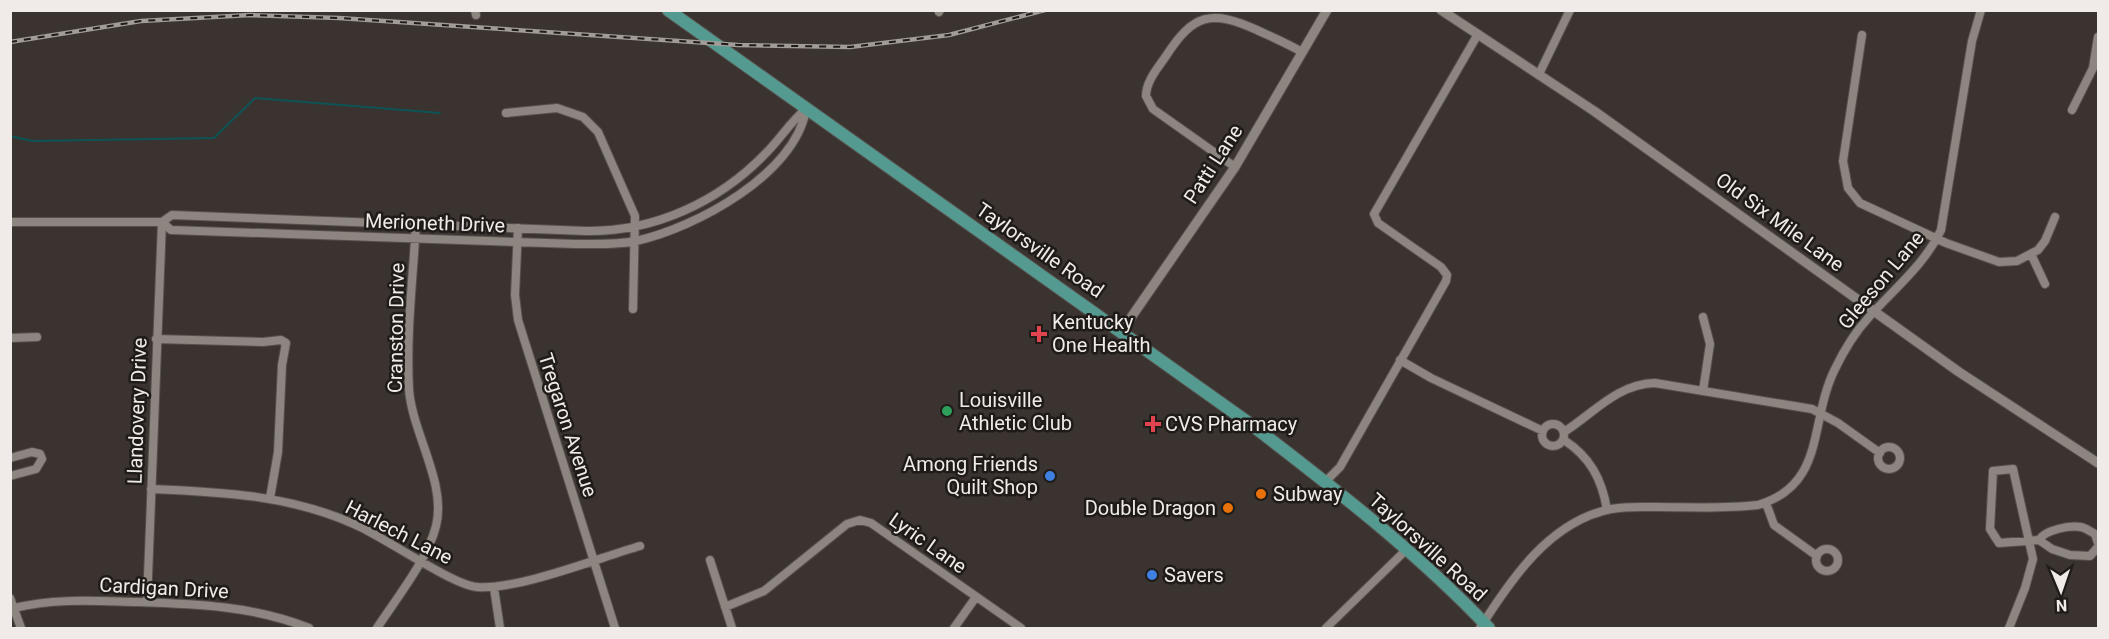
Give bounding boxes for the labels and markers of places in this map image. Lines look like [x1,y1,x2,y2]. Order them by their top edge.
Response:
place label: Kentucky One Health [1052,310,1151,357]
marker: Kentucky One Health [1030,325,1048,343]
place label: Louisville Athletic Club [959,388,1072,435]
marker: Louisville Athletic Club [940,404,954,418]
place label: CVS Pharmacy [1165,412,1298,436]
marker: CVS Pharmacy [1146,417,1160,431]
place label: Among Friends Quilt Shop [903,452,1038,499]
marker: Among Friends Quilt Shop [1043,469,1057,483]
place label: Subway [1273,482,1343,506]
marker: Subway [1254,487,1268,501]
place label: Double Dragon [1085,496,1216,520]
marker: Double Dragon [1221,501,1235,515]
place label: Savers [1164,563,1224,587]
marker: Savers [1145,568,1159,582]

